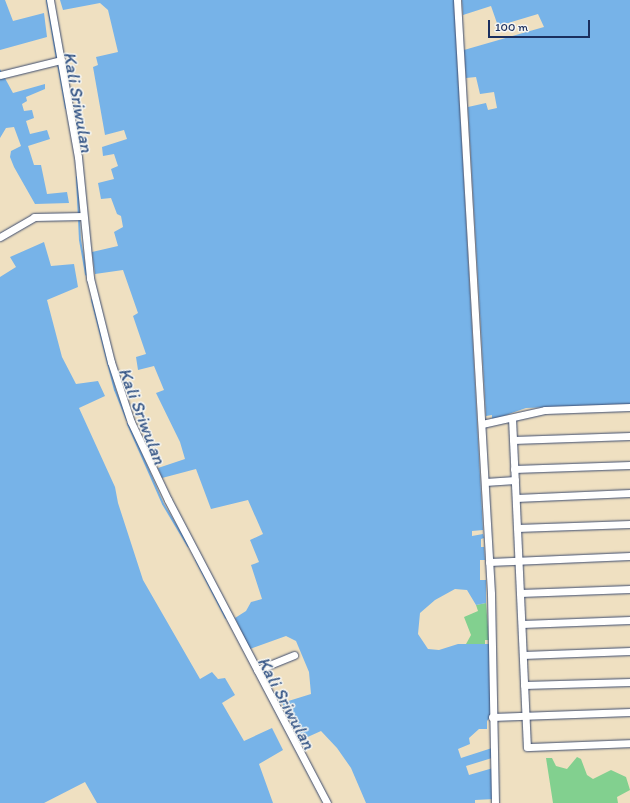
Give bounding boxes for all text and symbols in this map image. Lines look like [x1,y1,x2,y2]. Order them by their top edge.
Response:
scale bar [490,12,592,38]
text: 100 m [495,20,528,34]
water label: Kali Sriwulan [58,49,98,155]
water label: Kali Sriwulan [113,364,171,468]
water label: Kali Sriwulan [252,652,320,754]

